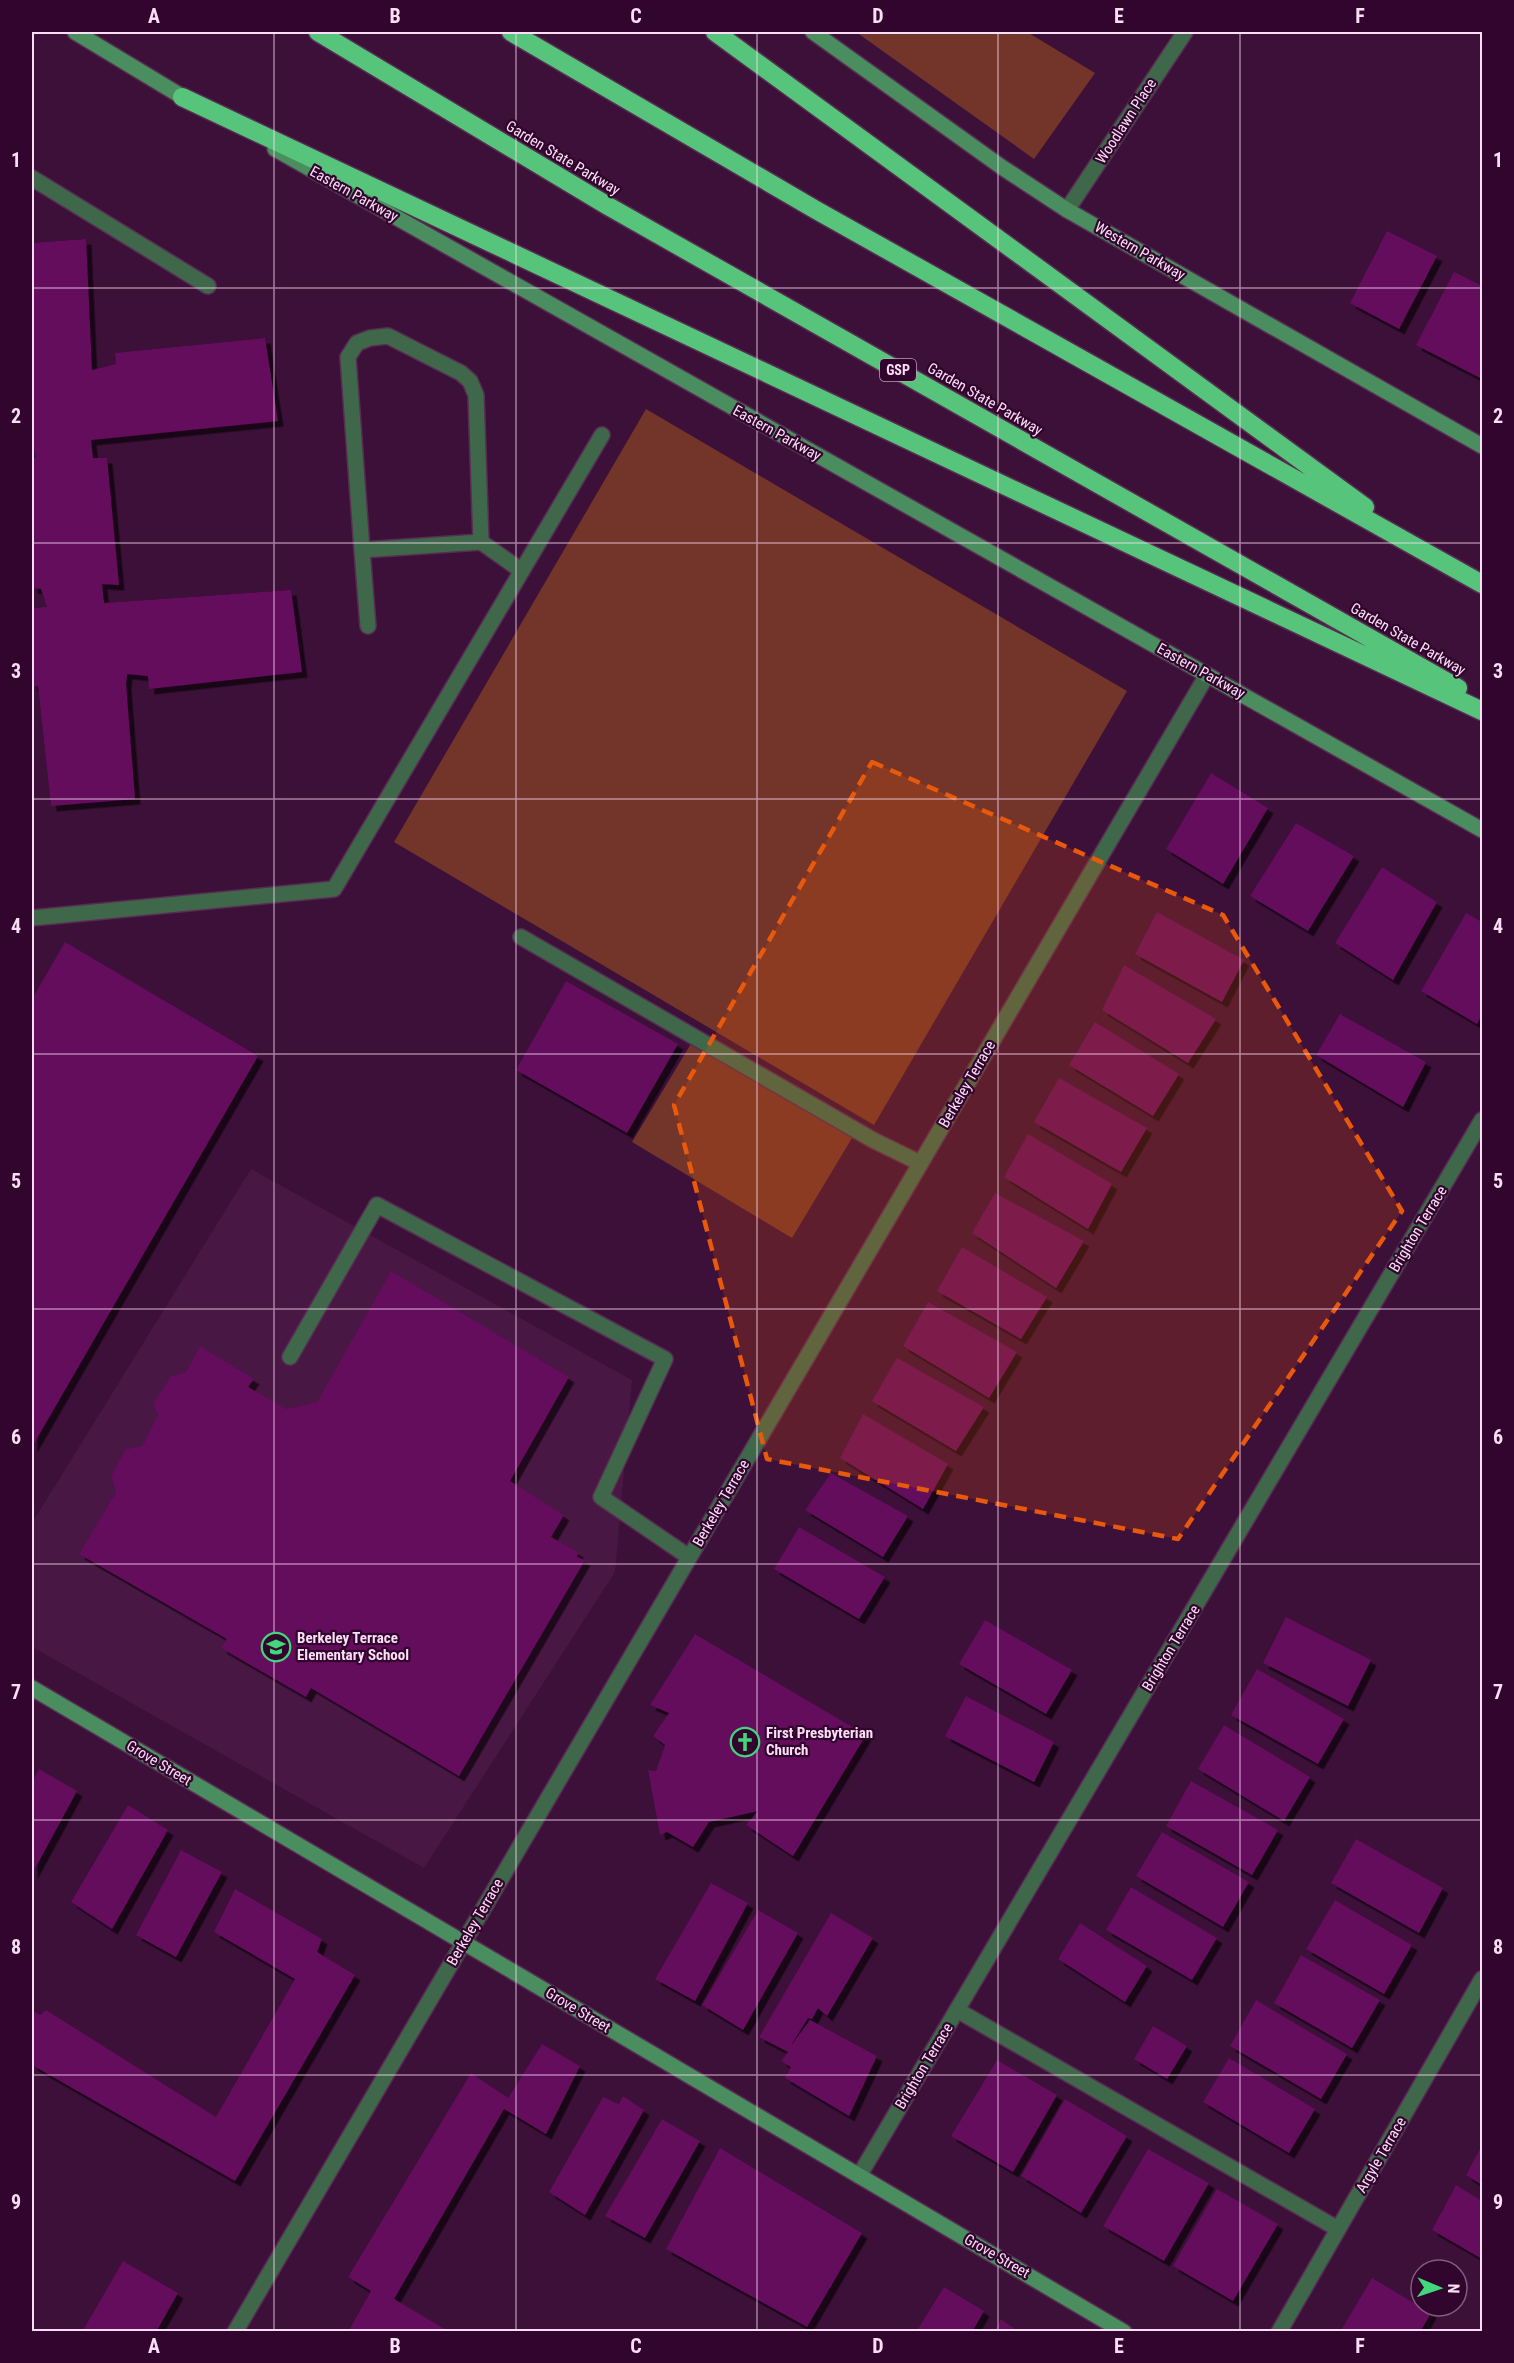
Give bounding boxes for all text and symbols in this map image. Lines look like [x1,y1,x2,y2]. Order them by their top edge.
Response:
text: A [148,4,160,28]
text: B [389,4,401,28]
text: C [630,4,642,28]
text: D [872,4,884,28]
text: E [1114,4,1124,28]
text: F [1355,4,1365,28]
street label: Woodlawn Place [1092,75,1160,167]
street label: Garden State Parkway [503,117,623,199]
text: 1 [11,148,21,172]
text: 1 [1493,148,1503,172]
street label: Eastern Parkway [307,162,401,226]
street label: Western Parkway [1091,218,1189,284]
road number: GSP [880,359,916,381]
street label: Garden State Parkway [924,359,1046,439]
street label: Eastern Parkway [730,401,824,465]
text: 2 [11,404,21,428]
text: 2 [1493,404,1503,428]
street label: Garden State Parkway [1347,599,1469,679]
street label: Eastern Parkway [1154,639,1248,703]
text: 3 [11,659,21,683]
text: 3 [1493,659,1503,683]
text: 4 [11,914,21,938]
text: 4 [1493,914,1503,938]
street label: Berkeley Terrace [935,1037,999,1131]
text: 5 [11,1169,21,1193]
text: 5 [1493,1169,1503,1193]
street label: Brighton Terrace [1385,1183,1451,1275]
text: 6 [11,1425,21,1449]
text: 6 [1493,1425,1503,1449]
street label: Berkeley Terrace [689,1456,753,1550]
street label: Brighton Terrace [1138,1602,1204,1694]
place label: Berkeley Terrace Elementary School [297,1629,409,1664]
school or university icon: Berkeley Terrace Elementary School [260,1631,292,1663]
text: 7 [11,1680,21,1704]
text: 7 [1493,1680,1503,1704]
place label: First Presbyterian Church [766,1724,873,1759]
church icon: First Presbyterian Church [729,1726,761,1758]
street label: Grove Street [123,1737,195,1789]
street label: Berkeley Terrace [443,1875,507,1969]
text: 8 [11,1935,21,1959]
text: 8 [1493,1935,1503,1959]
street label: Grove Street [542,1984,614,2036]
street label: Brighton Terrace [891,2020,957,2112]
street label: Argyle Terrace [1352,2114,1410,2196]
text: 9 [11,2190,21,2214]
text: 9 [1493,2190,1503,2214]
street label: Grove Street [961,2230,1033,2282]
north arrow [1409,2258,1469,2318]
text: N [1444,2283,1463,2294]
text: A [148,2334,160,2358]
text: B [389,2334,401,2358]
text: C [630,2334,642,2358]
text: D [872,2334,884,2358]
text: E [1114,2334,1124,2358]
text: F [1355,2334,1365,2358]

